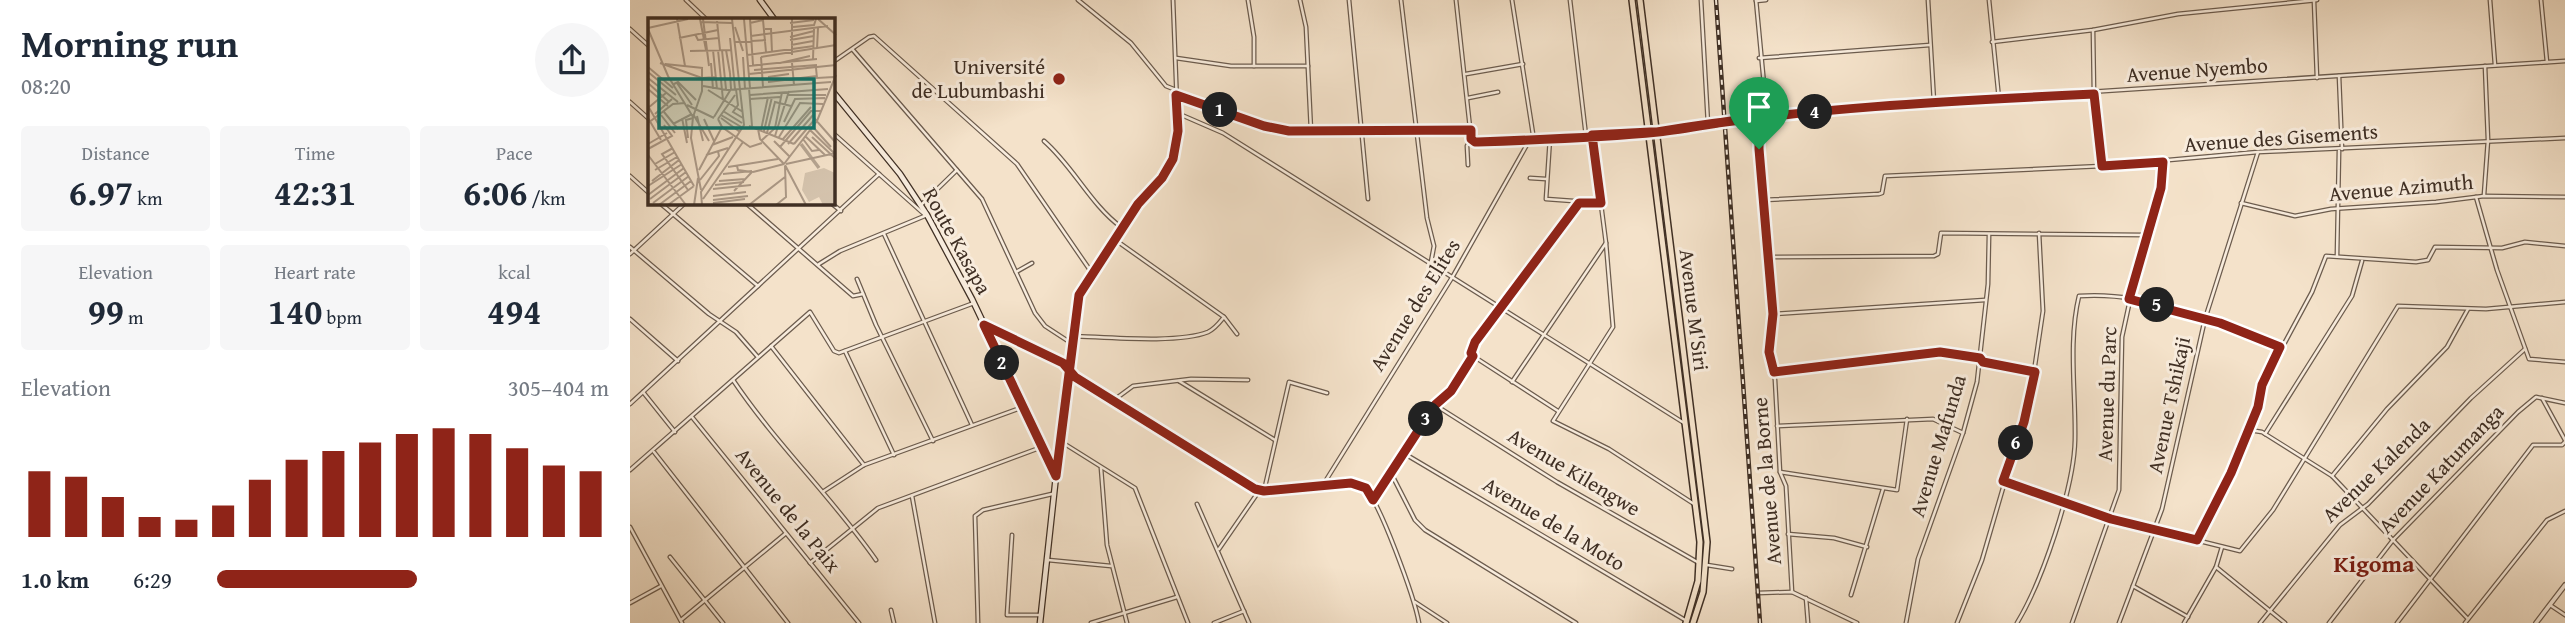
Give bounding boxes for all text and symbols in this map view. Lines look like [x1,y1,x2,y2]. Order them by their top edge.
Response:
text: Morning run [21,15,238,71]
inset map [648,18,835,205]
button: share [535,23,609,97]
street label: Avenue Nyembo [2125,49,2269,90]
place label: Université de Lubumbashi [912,51,1045,106]
text: 08:20 [21,69,71,102]
marker: Université de Lubumbashi [1051,71,1067,87]
pin [1729,77,1789,149]
icon: arrive [1740,88,1778,126]
pin: 1 [1202,92,1238,128]
pin: 4 [1798,94,1832,130]
text: 1 [1215,95,1224,123]
text: 4 [1810,97,1819,125]
street label: Avenue des Gisements [2183,115,2379,160]
text: Distance [82,139,150,167]
text: Time [295,139,335,167]
text: Pace [496,139,533,167]
street label: Avenue Azimuth [2328,166,2475,209]
text: 6.97 [69,167,133,218]
text: 42:31 [274,167,356,218]
text: 6:06 [463,167,527,218]
street label: Route Kasapa [915,182,1000,300]
text: km [133,184,162,212]
text: /km [527,184,566,212]
street label: Avenue des Elites [1361,232,1468,377]
street label: Avenue M'Siri [1672,247,1717,373]
text: Elevation [78,258,153,286]
text: Heart rate [274,258,356,286]
text: kcal [498,258,531,286]
text: 99 [88,286,124,337]
text: 140 [268,286,322,337]
text: 494 [487,286,542,337]
pin: 5 [2140,288,2174,322]
text: 5 [2152,290,2161,318]
text: m [124,303,144,331]
text: bpm [322,303,362,331]
street label: Avenue du Parc [2089,326,2124,462]
street label: Avenue Tshikaji [2139,334,2198,476]
pin: 2 [984,346,1020,380]
text: 2 [997,348,1006,376]
text: Elevation [21,371,111,404]
text: 305–404 m [508,371,609,404]
street label: Avenue Mafunda [1901,371,1974,521]
street label: Avenue de la Borne [1744,396,1789,566]
street label: Avenue Katumanga [2371,397,2511,540]
pin: 3 [1408,402,1444,436]
text: 3 [1421,404,1430,432]
street label: Avenue Kalenda [2314,410,2437,529]
street label: Avenue Kilengwe [1502,420,1647,524]
pin: 6 [1998,426,2034,460]
text: 6 [2011,428,2020,456]
street label: Avenue de la Paix [728,440,849,579]
street label: Avenue de la Moto [1477,469,1631,578]
district label: Kigoma [2334,546,2415,581]
text: 1.0 km [21,563,89,596]
text: 6:29 [133,563,172,596]

